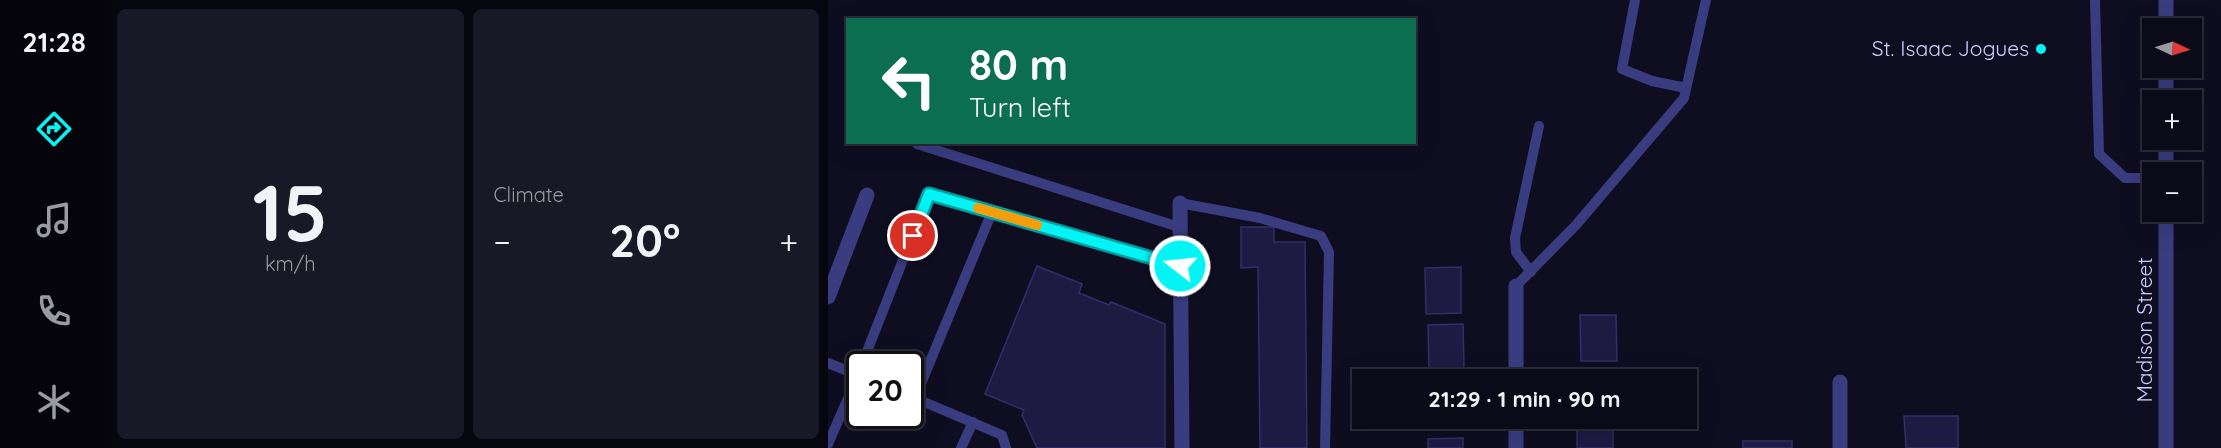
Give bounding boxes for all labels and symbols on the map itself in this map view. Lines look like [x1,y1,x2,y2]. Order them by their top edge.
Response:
north arrow [2142,18,2202,78]
place label: St. Isaac Jogues [1872,35,2029,61]
marker: St. Isaac Jogues [2034,42,2048,56]
pin [887,210,938,261]
position arrow [1148,234,1212,298]
street label: Madison Street [2131,257,2157,403]
speed limit sign: 20 [846,351,924,429]

